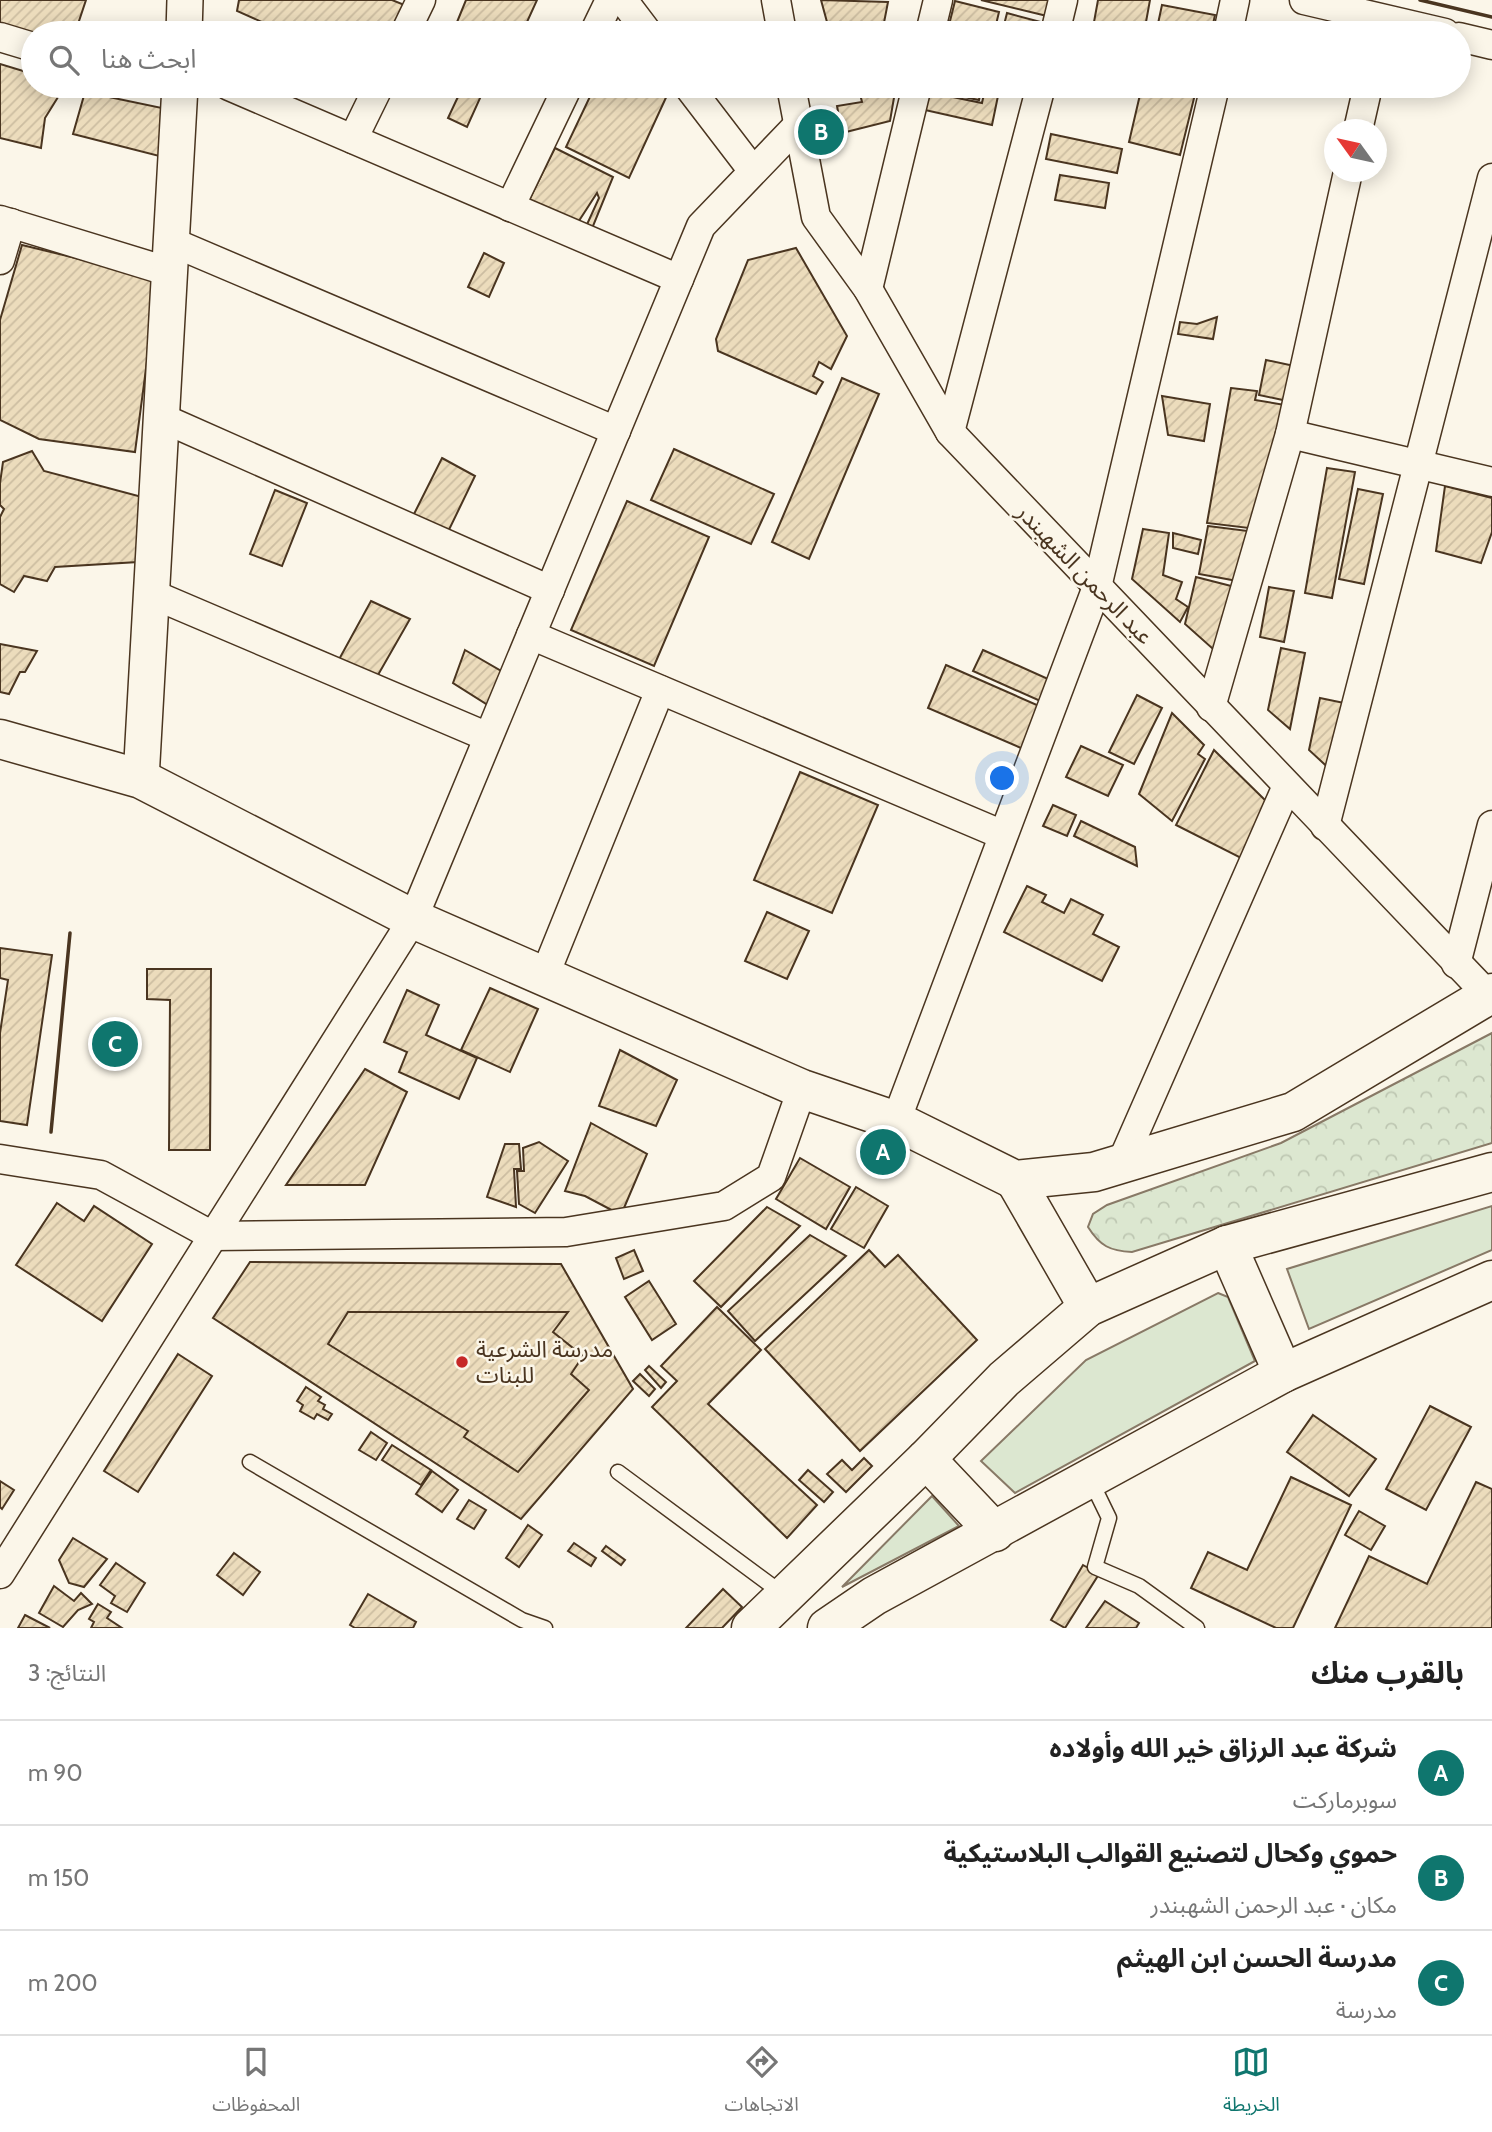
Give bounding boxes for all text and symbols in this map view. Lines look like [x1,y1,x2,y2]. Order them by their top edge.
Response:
search box [21,21,1471,98]
icon: search [45,41,83,79]
text: ابحث هنا [101,43,196,75]
pin: B [798,106,844,158]
north arrow [1324,119,1387,182]
street label: عبد الرحمن الشهبندر [1010,497,1159,650]
your location [985,761,1019,795]
pin: C [92,1018,138,1070]
pin: A [860,1126,906,1178]
place label: مدرسة الشرعية للبنات [476,1335,613,1389]
marker: مدرسة الشرعية للبنات [454,1354,470,1370]
text: بالقرب منك [1311,1654,1464,1691]
text: النتائج: 3 [28,1659,106,1687]
text: شركة عبد الرزاق خير الله وأولاده [1050,1732,1397,1764]
text: 90 m [28,1759,82,1787]
text: A [1434,1759,1448,1787]
text: سوبرماركت [1293,1786,1397,1814]
text: حموي وكحال لتصنيع القوالب البلاستيكية [943,1837,1397,1869]
text: 150 m [28,1864,89,1892]
text: B [1434,1864,1448,1892]
text: مكان · عبد الرحمن الشهبندر [1151,1891,1397,1919]
text: مدرسة الحسن ابن الهيثم [1117,1942,1397,1974]
text: 200 m [28,1969,98,1997]
text: C [1434,1969,1448,1997]
text: مدرسة [1336,1996,1397,2024]
tab: المحفوظات [212,2043,300,2125]
tab: الاتجاهات [725,2043,799,2125]
tab: الخريطة [1223,2043,1280,2125]

